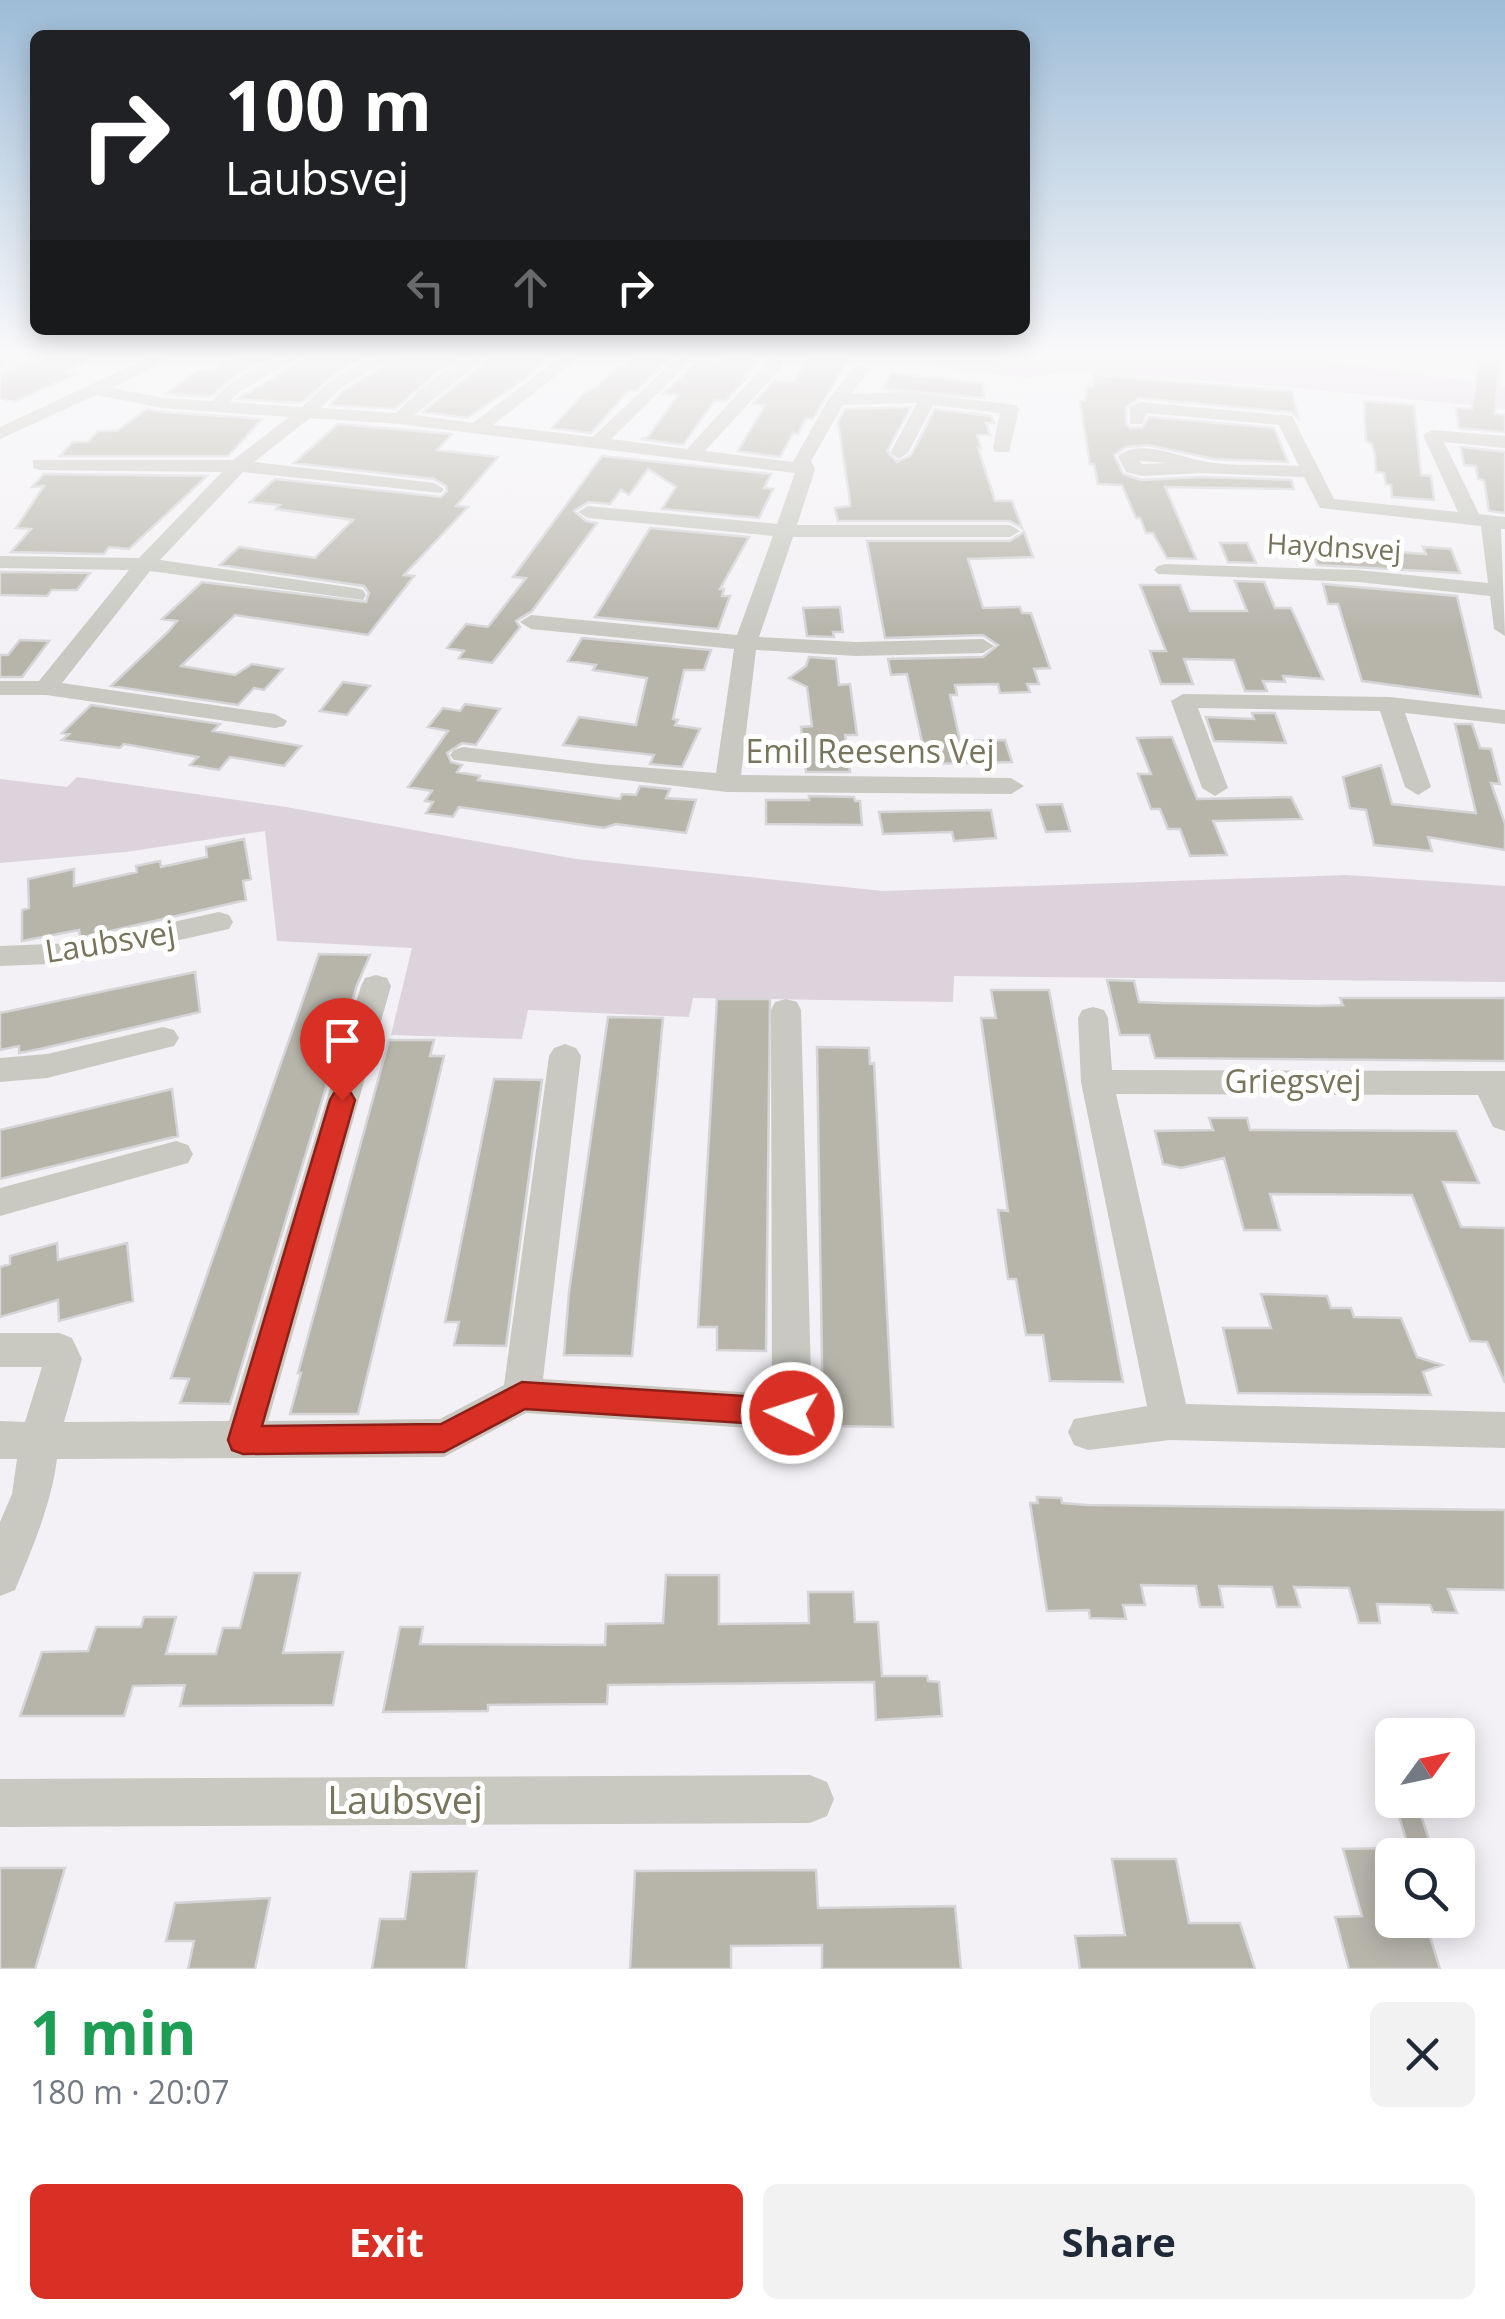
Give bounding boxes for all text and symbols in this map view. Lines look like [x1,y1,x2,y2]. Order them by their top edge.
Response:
text: 100 m [225,56,432,152]
icon: right [60,70,190,200]
text: Laubsvej [225,147,409,208]
icon: left [398,260,453,315]
icon: ahead [503,260,558,315]
icon: right [608,260,663,315]
street label: Haydnsvej [1266,524,1402,568]
street label: Emil Reesens Vej [745,729,995,772]
street label: Laubsvej [42,909,178,972]
pin [300,998,385,1101]
icon: arrive [315,1013,370,1068]
street label: Griegsvej [1224,1059,1362,1102]
position arrow [740,1361,844,1465]
north arrow [1375,1718,1475,1818]
map controls [1375,1718,1475,1938]
street label: Laubsvej [327,1773,483,1825]
button: search [1375,1838,1475,1938]
text: 1 min [30,1991,197,2073]
button: close [1370,2002,1475,2107]
text: 180 m · 20:07 [30,2070,229,2113]
button: Exit [30,2184,743,2299]
button: Share [763,2184,1475,2299]

